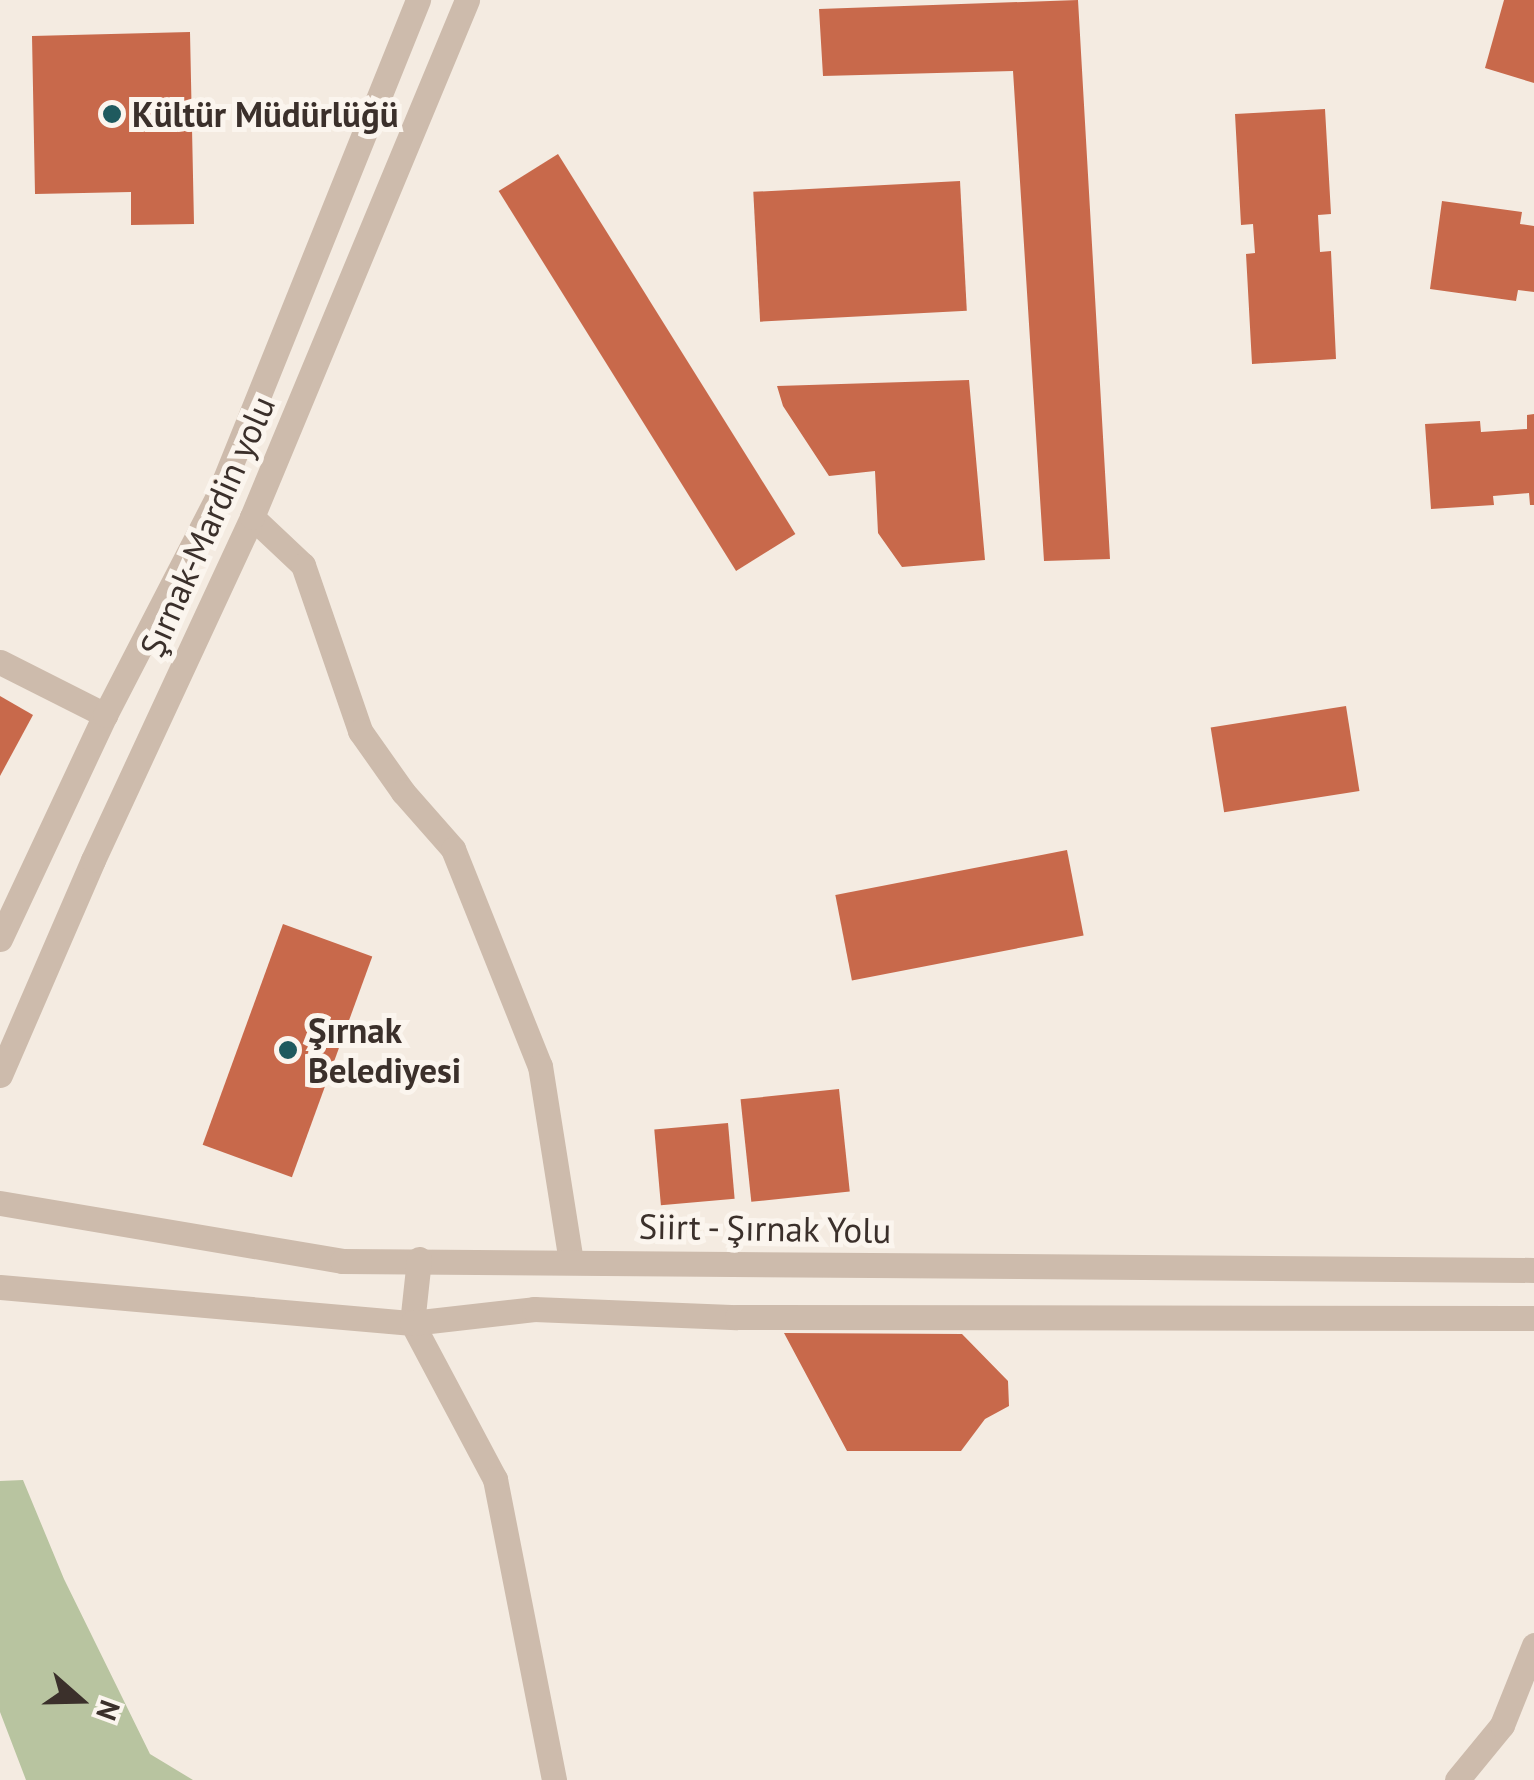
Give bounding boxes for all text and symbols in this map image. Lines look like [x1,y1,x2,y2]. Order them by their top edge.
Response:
place label: Kültür Müdürlüğü [132,93,399,135]
marker: Kültür Müdürlüğü [101,103,123,125]
street label: Şırnak-Mardin yolu [131,389,283,663]
place label: Şırnak Belediyesi [308,1009,461,1091]
marker: Şırnak Belediyesi [277,1039,299,1061]
street label: Siirt - Şırnak Yolu [634,1205,896,1251]
north arrow [30,1650,130,1750]
text: N [88,1695,129,1725]

